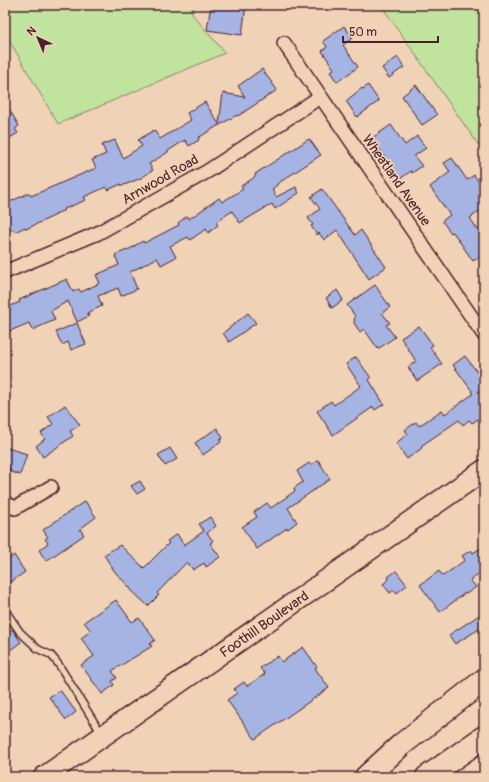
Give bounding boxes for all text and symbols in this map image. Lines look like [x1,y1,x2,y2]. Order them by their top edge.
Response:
north arrow [18,18,58,58]
scale bar [343,18,438,44]
text: N [24,24,39,38]
text: 50 m [349,25,377,40]
street label: Wheatland Avenue [359,131,434,229]
street label: Arnwood Road [119,151,202,208]
street label: Foothill Boulevard [217,587,312,661]

